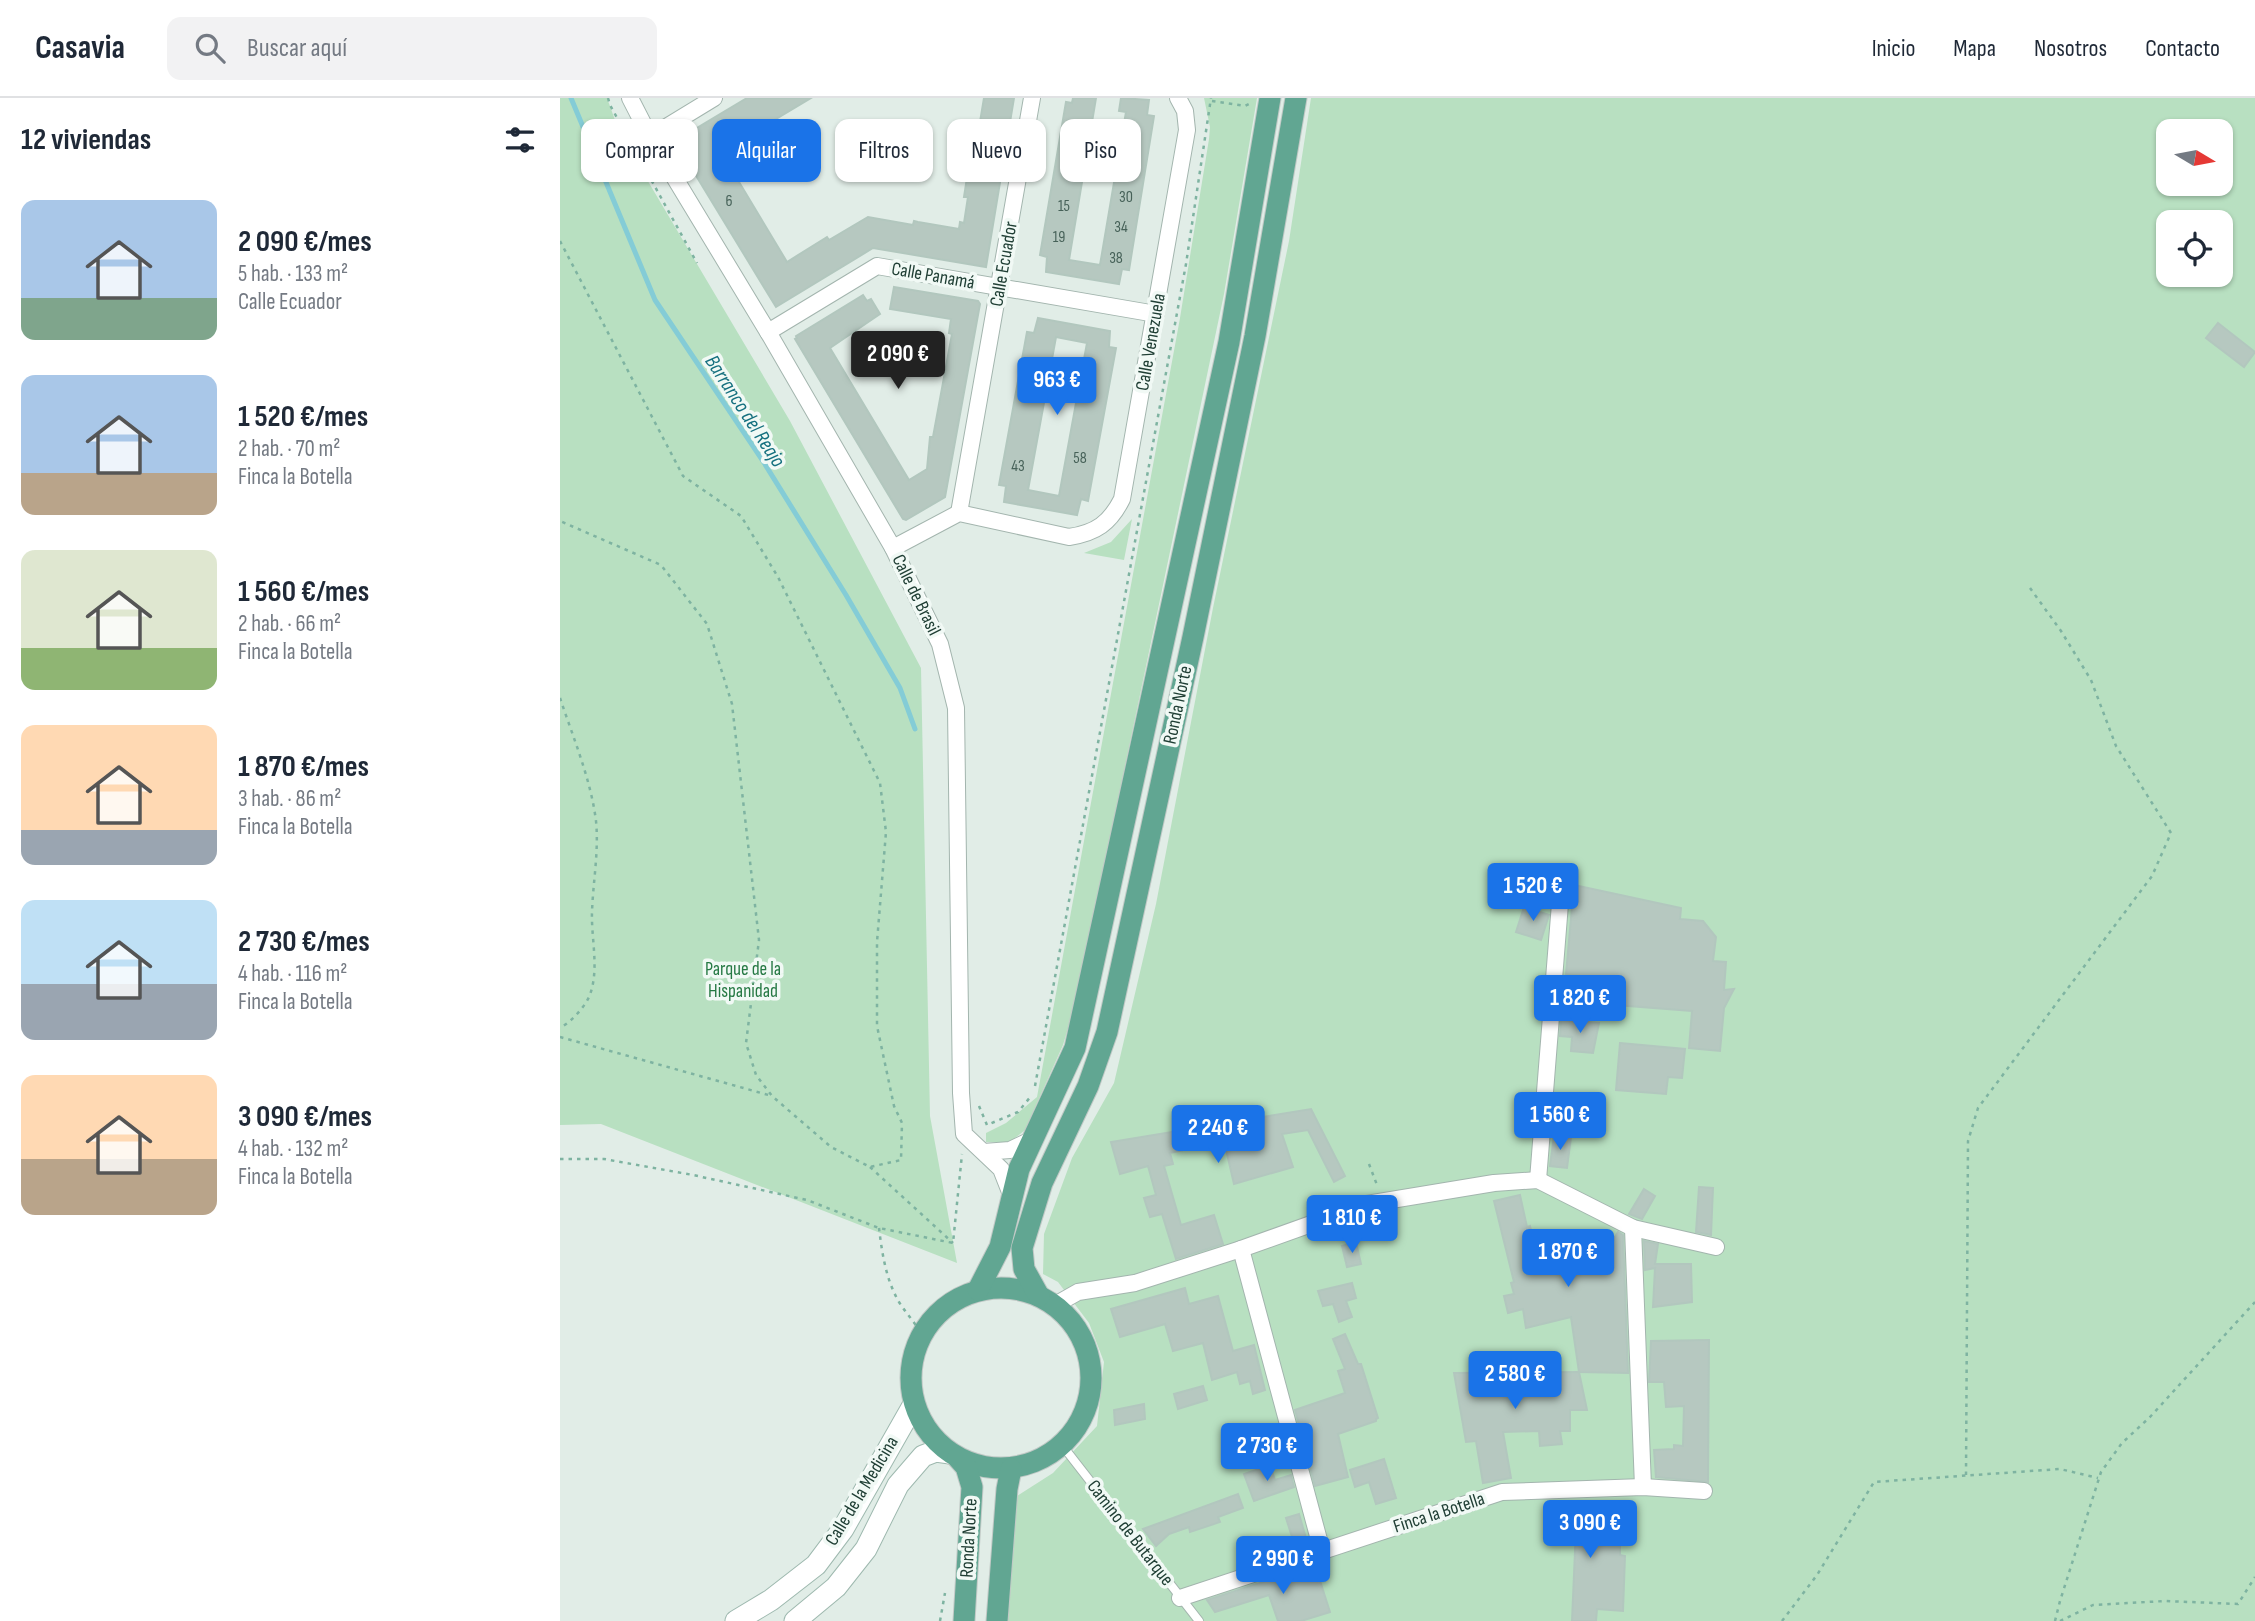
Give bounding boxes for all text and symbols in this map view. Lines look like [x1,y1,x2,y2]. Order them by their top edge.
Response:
search box [167,17,657,80]
text: Casavia [35,28,125,68]
icon: search [191,29,229,67]
text: Buscar aquí [247,33,347,64]
text: Inicio [1872,34,1915,63]
text: Mapa [1953,34,1996,63]
text: Nosotros [2034,34,2107,63]
text: Contacto [2145,34,2220,63]
chip: Comprar [581,119,698,182]
chip: Alquilar [712,119,821,182]
chip: Filtros [835,119,933,182]
chip: Nuevo [947,119,1046,182]
chip: Piso [1060,119,1141,182]
north arrow [2156,119,2233,196]
map controls [2156,119,2233,287]
icon: filters [501,121,539,159]
text: 12 viviendas [21,122,151,158]
house number: 30 [1119,188,1133,207]
house number: 6 [725,192,733,211]
house number: 15 [1058,197,1070,216]
button: locate [2156,210,2233,287]
house number: 34 [1114,218,1128,237]
street label: Calle Ecuador [985,219,1023,308]
text: 2 090 €/mes [238,224,372,260]
icon: home [77,228,161,312]
house number: 19 [1053,228,1065,247]
house number: 38 [1109,249,1123,268]
street label: Calle Panamá [890,257,976,295]
text: 5 hab. · 133 m² [238,260,348,288]
text: Calle Ecuador [238,288,342,316]
street label: Calle Venezuela [1131,291,1171,393]
pin: 2 090 € [833,331,963,391]
text: 2 090 € [867,340,929,368]
water label: Barranco del Reajo [700,350,791,472]
pin: 963 € [1008,358,1106,417]
text: 963 € [1033,366,1081,394]
text: 1 520 €/mes [238,399,368,435]
icon: home [77,403,161,487]
text: 2 hab. · 70 m² [238,435,340,463]
house number: 58 [1073,449,1087,468]
house number: 43 [1011,457,1025,476]
text: Finca la Botella [238,463,353,491]
street label: Calle de Brasil [887,551,945,639]
text: 1 560 €/mes [238,574,369,610]
icon: home [77,578,161,662]
text: 2 hab. · 66 m² [238,610,341,638]
text: Finca la Botella [238,638,353,666]
street label: Ronda Norte [1158,664,1198,746]
text: 1 870 €/mes [238,749,369,785]
icon: home [77,753,161,837]
text: 3 hab. · 86 m² [238,785,341,813]
text: Finca la Botella [238,813,353,841]
pin: 1 520 € [1468,864,1598,923]
text: 1 520 € [1503,872,1563,900]
text: 2 730 €/mes [238,924,370,960]
icon: home [77,928,161,1012]
park label: Parque de la Hispanidad [705,958,781,1003]
text: 4 hab. · 116 m² [238,960,347,988]
pin: 1 820 € [1515,976,1645,1035]
text: 1 820 € [1550,984,1610,1012]
text: Finca la Botella [238,988,353,1016]
pin: 1 560 € [1495,1093,1625,1152]
text: 3 090 €/mes [238,1099,372,1135]
text: 1 560 € [1530,1101,1590,1129]
icon: home [77,1103,161,1187]
pin: 2 240 € [1153,1105,1283,1165]
text: 2 240 € [1188,1114,1248,1142]
text: 4 hab. · 132 m² [238,1135,348,1163]
text: Finca la Botella [238,1163,353,1191]
pin: 1 810 € [1287,1196,1417,1255]
text: 1 810 € [1323,1204,1381,1232]
pin: 1 870 € [1503,1230,1633,1289]
text: 1 870 € [1538,1238,1598,1266]
pin: 2 580 € [1450,1352,1580,1411]
text: 2 580 € [1485,1360,1545,1388]
pin: 2 730 € [1202,1424,1332,1483]
street label: Calle de la Medicina [820,1432,904,1550]
text: 2 730 € [1237,1432,1297,1460]
street label: Camino de Butarque [1082,1476,1178,1590]
street label: Finca la Botella [1390,1487,1488,1539]
street label: Ronda Norte [955,1498,983,1578]
pin: 3 090 € [1525,1500,1655,1560]
text: 3 090 € [1559,1509,1621,1537]
pin: 2 990 € [1218,1536,1348,1596]
text: 2 990 € [1252,1545,1314,1573]

